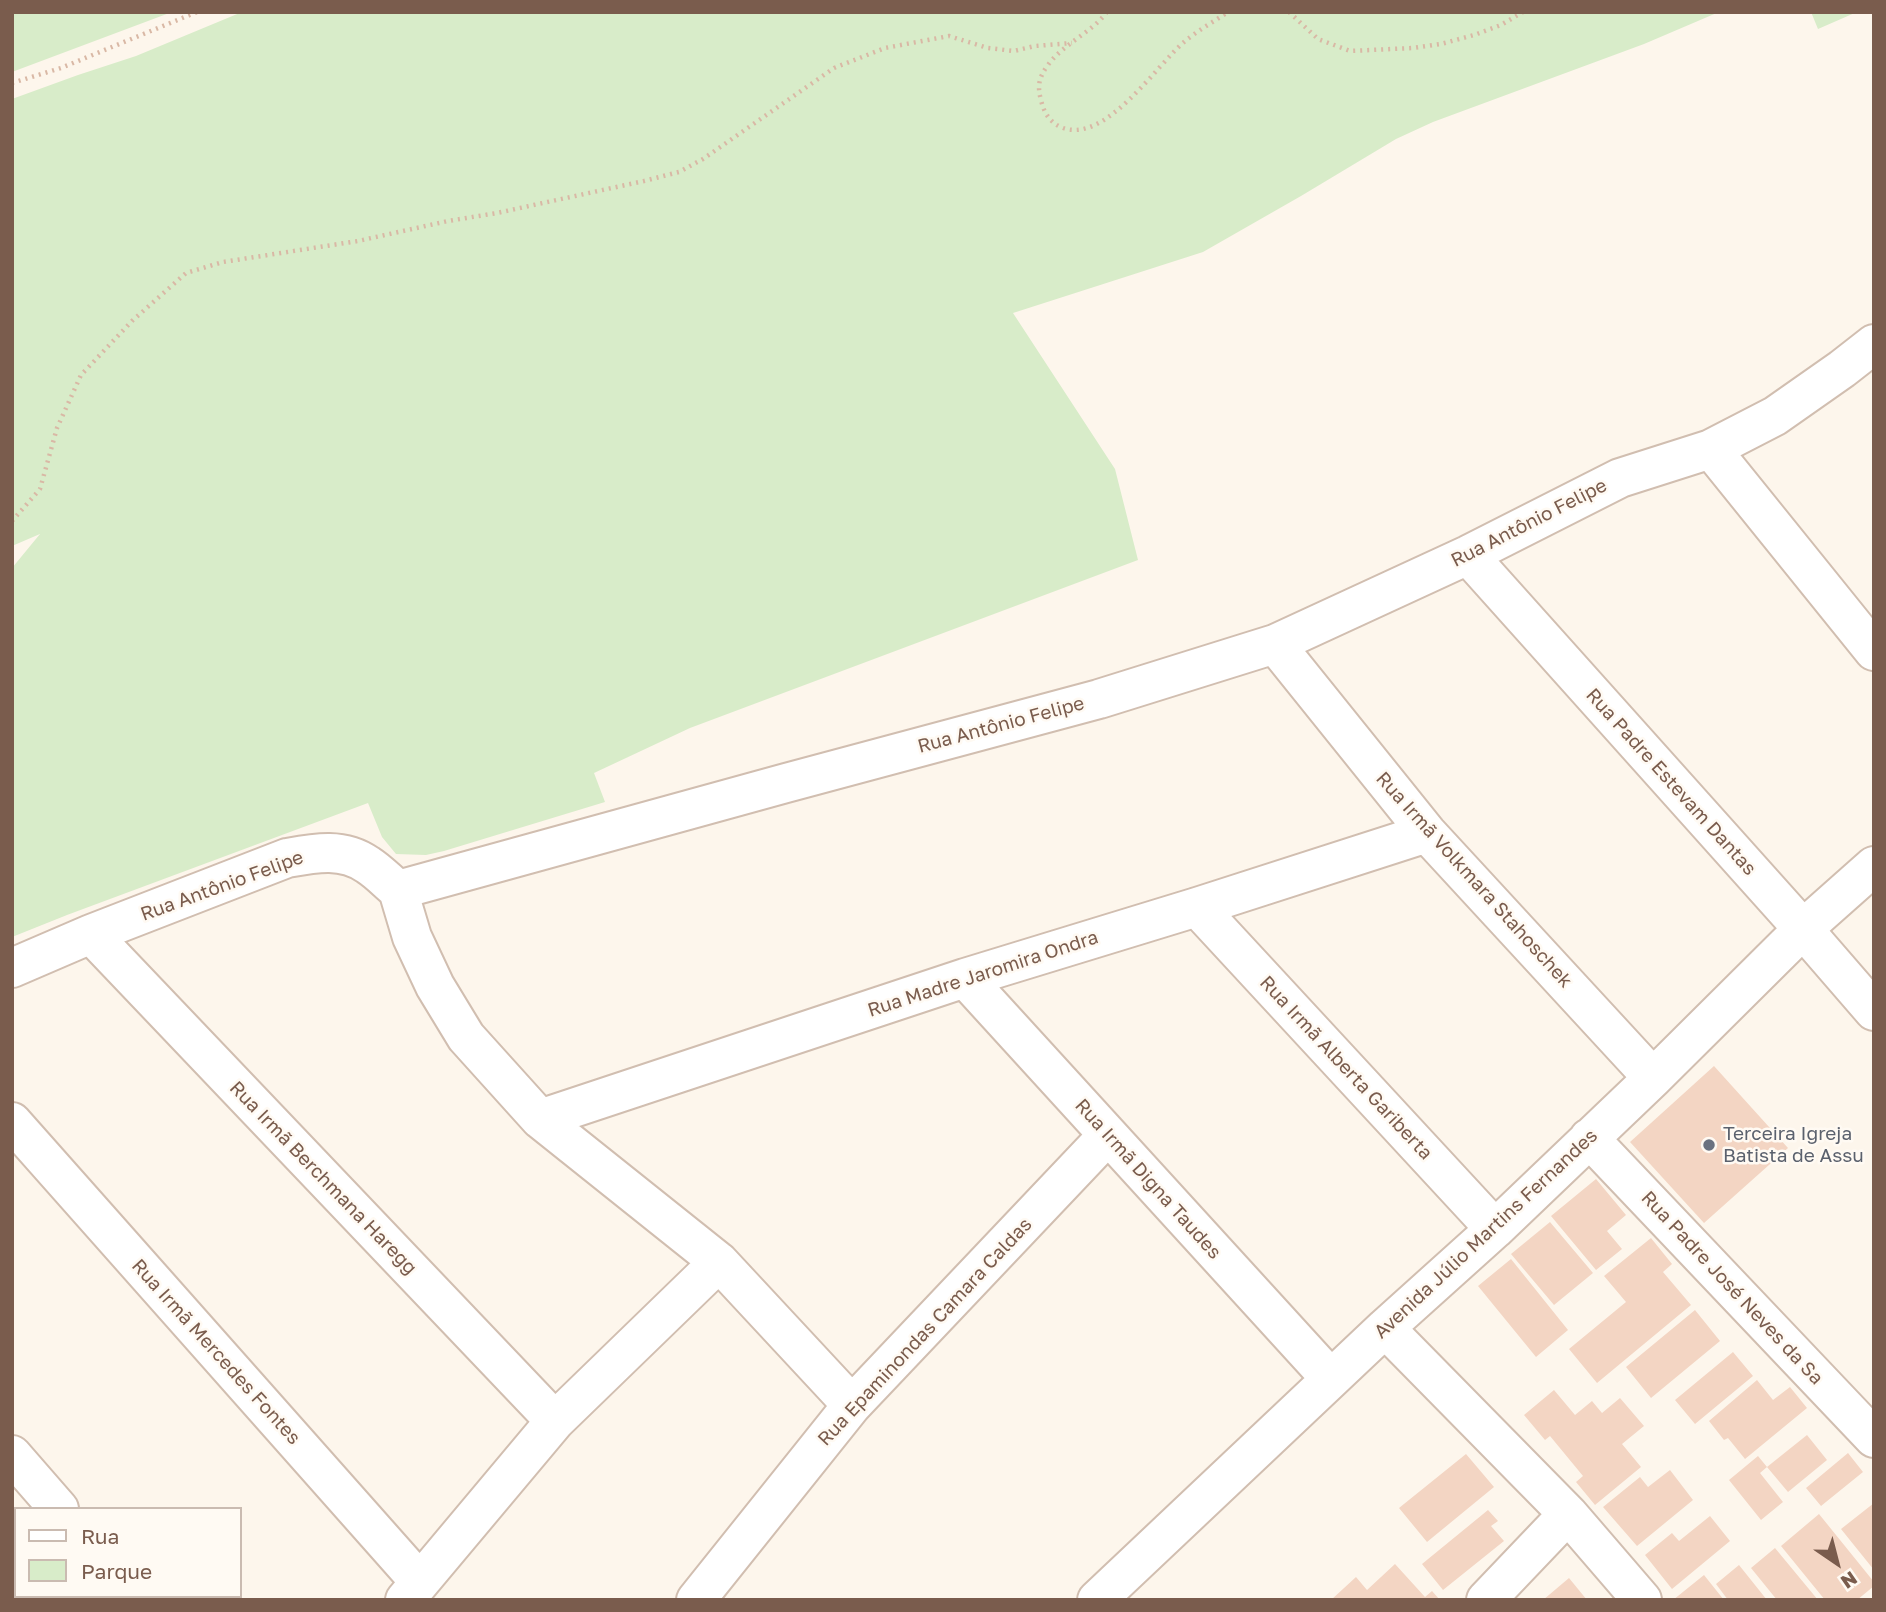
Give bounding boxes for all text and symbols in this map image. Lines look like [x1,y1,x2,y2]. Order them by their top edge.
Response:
street label: Rua Antônio Felipe [1447,474,1611,572]
street label: Rua Padre Estevam Dantas [1581,684,1761,880]
street label: Rua Antônio Felipe [915,692,1087,758]
street label: Rua Irmã Volkmara Stahoschek [1371,767,1577,993]
street label: Rua Antônio Felipe [137,846,307,926]
street label: Rua Madre Jaromira Ondra [865,926,1101,1022]
street label: Rua Irmã Alberta Gariberta [1255,971,1437,1165]
street label: Rua Irmã Berchmana Haregg [225,1077,421,1279]
street label: Rua Irmã Digna Taudes [1070,1094,1226,1264]
place label: Terceira Igreja Batista de Assu [1723,1123,1864,1167]
street label: Avenida Júlio Martins Fernandes [1370,1124,1602,1344]
marker: Terceira Igreja Batista de Assu [1701,1137,1717,1153]
street label: Rua Padre José Neves da Sa [1636,1187,1828,1389]
street label: Rua Epaminondas Camara Caldas [813,1213,1037,1451]
street label: Rua Irmã Mercedes Fontes [127,1255,305,1449]
legend [14,1507,242,1598]
text: Rua [81,1523,119,1549]
north arrow [1802,1528,1872,1598]
text: Parque [81,1558,152,1584]
text: N [1837,1567,1862,1594]

